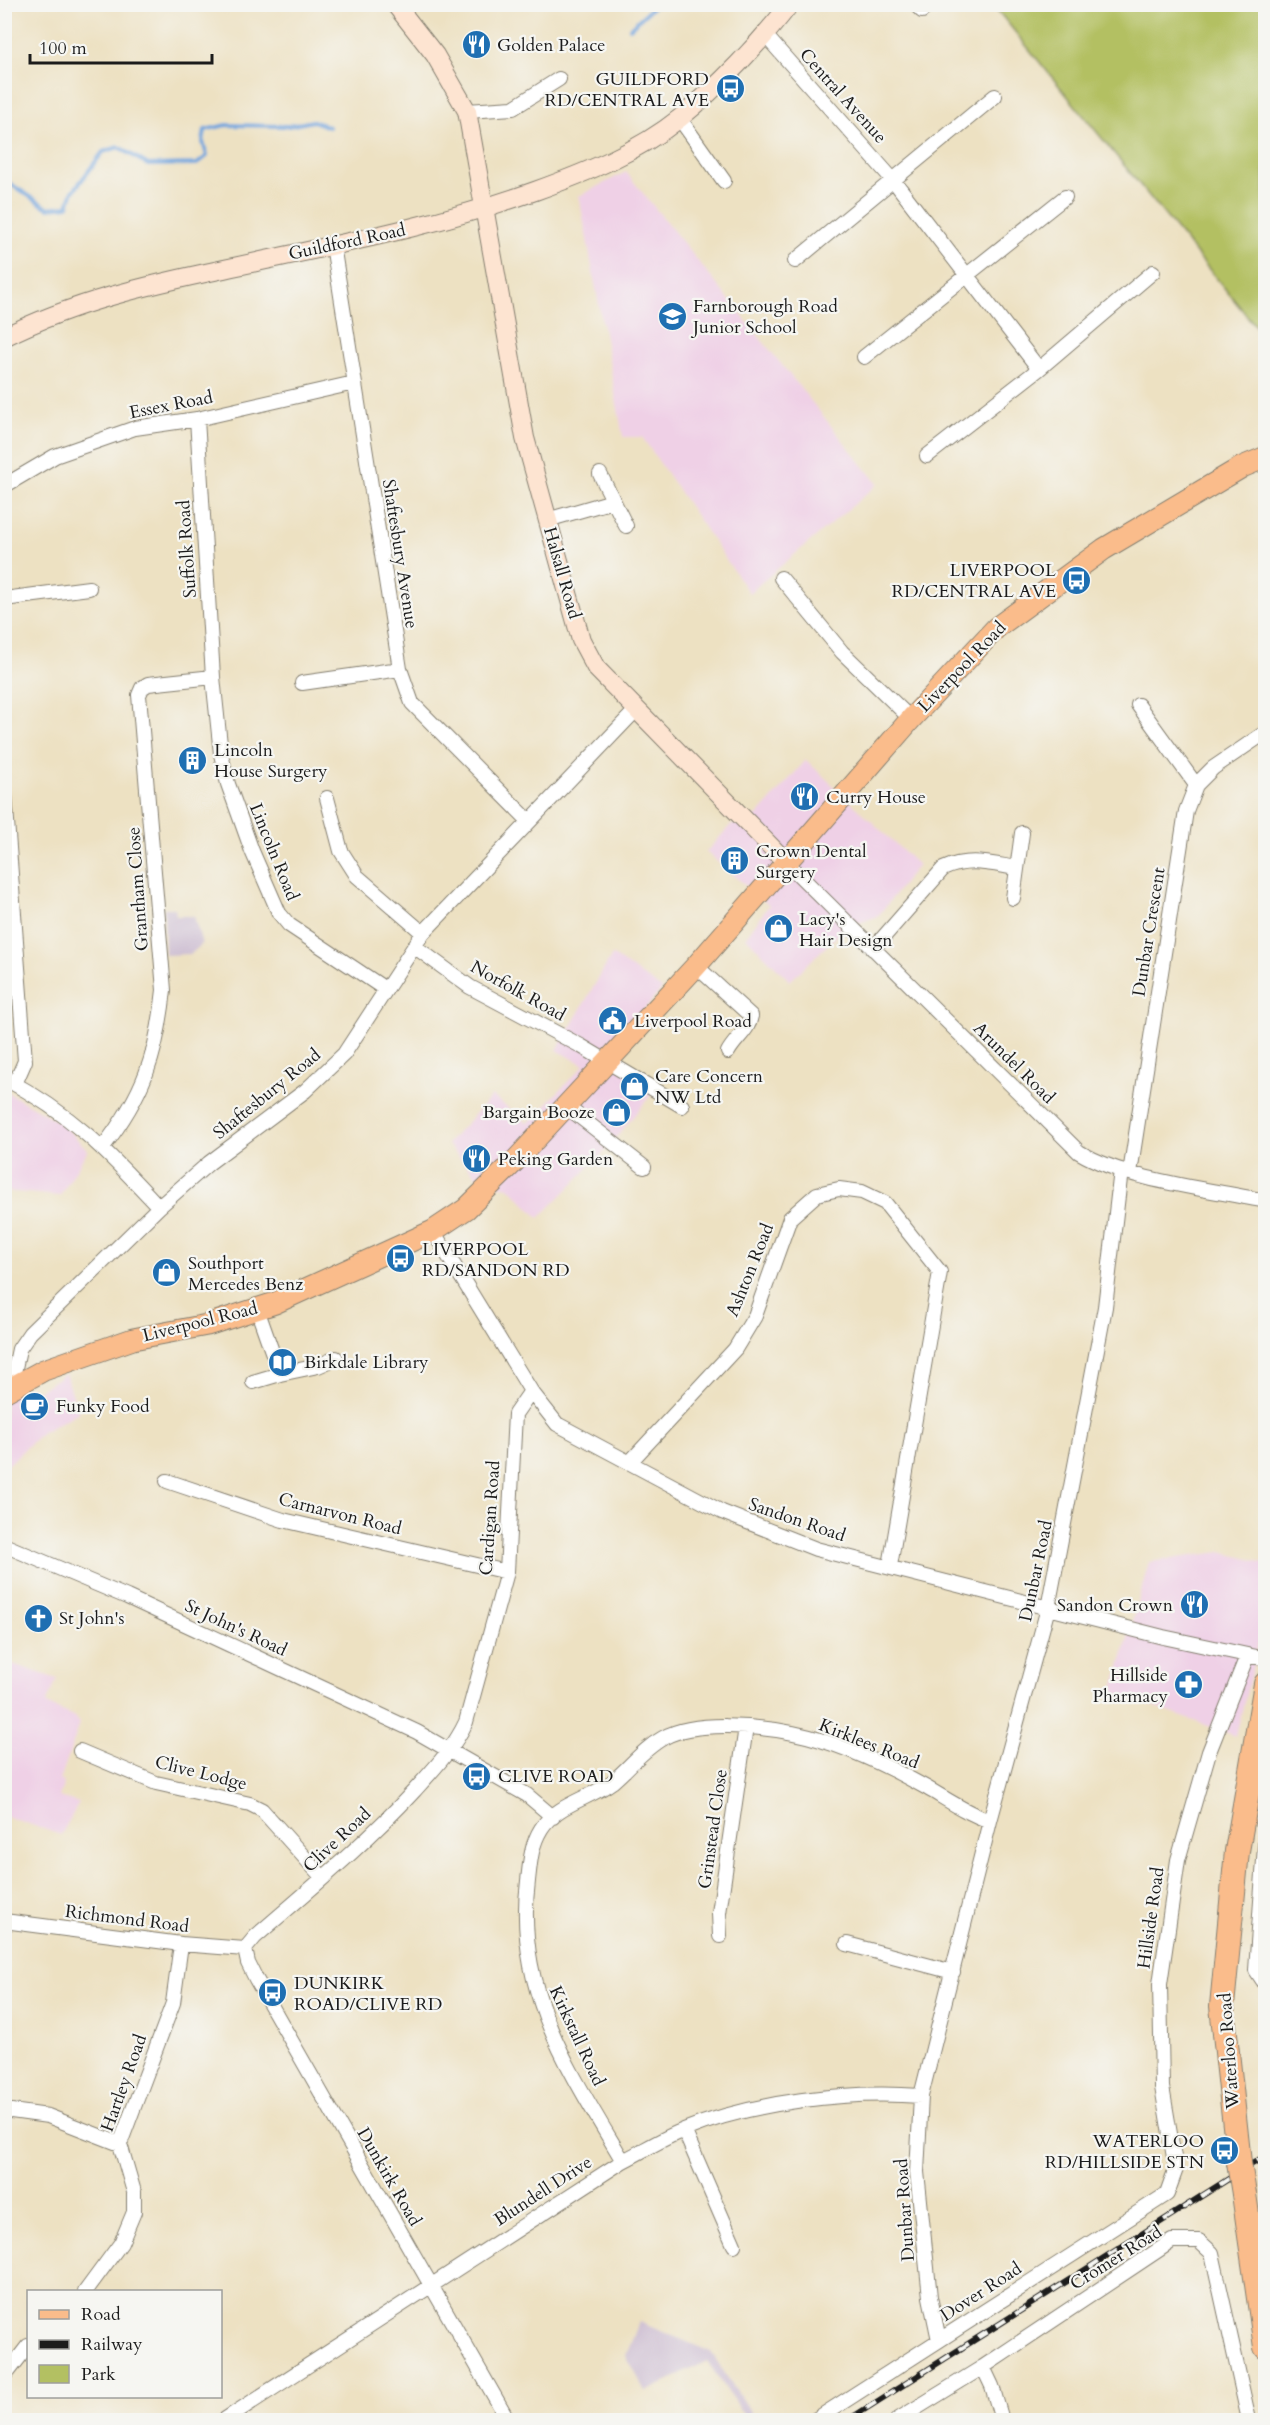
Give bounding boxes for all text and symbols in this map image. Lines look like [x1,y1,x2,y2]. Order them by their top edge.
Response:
scale bar [30,27,212,65]
restaurant icon: Golden Palace [460,29,492,61]
place label: Golden Palace [497,33,606,58]
text: 100 m [39,36,87,61]
street label: Central Avenue [794,43,892,149]
place label: GUILDFORD RD/CENTRAL AVE [544,67,709,113]
bus stop icon: GUILDFORD RD/CENTRAL AVE [714,73,746,105]
street label: Guildford Road [286,217,408,267]
place label: Farnborough Road Junior School [690,294,838,340]
school or university icon: Farnborough Road Junior School [656,300,688,332]
street label: Essex Road [127,385,215,425]
street label: Shaftesbury Avenue [376,478,424,630]
street label: Suffolk Road [171,499,203,599]
street label: Halsall Road [537,524,587,622]
place label: LIVERPOOL RD/CENTRAL AVE [891,558,1056,604]
bus stop icon: LIVERPOOL RD/CENTRAL AVE [1061,564,1093,596]
street label: Liverpool Road [912,616,1012,718]
place label: Lincoln House Surgery [214,738,328,784]
building icon: Lincoln House Surgery [177,744,209,776]
restaurant icon: Curry House [789,781,821,813]
place label: Curry House [826,785,926,810]
street label: Lincoln Road [243,799,305,905]
street label: Grantham Close [121,826,155,952]
place label: Crown Dental Surgery [756,839,867,885]
building icon: Crown Dental Surgery [719,845,751,877]
street label: Dunbar Crescent [1126,865,1172,998]
place label: Lacy's Hair Design [799,907,893,953]
shop icon: Lacy's Hair Design [762,913,794,945]
street label: Norfolk Road [466,955,571,1028]
public building icon: Liverpool Road [597,1005,629,1037]
place label: Liverpool Road [634,1009,752,1034]
street label: Arundel Road [968,1017,1061,1110]
street label: Shaftesbury Road [208,1042,327,1145]
place label: Care Concern NW Ltd [655,1064,764,1110]
shop icon: Care Concern NW Ltd [618,1070,650,1102]
shop icon: Bargain Booze [600,1096,632,1128]
place label: Bargain Booze [483,1100,595,1125]
restaurant icon: Peking Garden [461,1143,493,1175]
place label: Peking Garden [498,1147,614,1172]
street label: Ashton Road [720,1219,780,1320]
place label: LIVERPOOL RD/SANDON RD [422,1237,570,1283]
bus stop icon: LIVERPOOL RD/SANDON RD [385,1243,417,1275]
place label: Southport Mercedes Benz [188,1251,303,1297]
shop icon: Southport Mercedes Benz [151,1257,183,1289]
street label: Liverpool Road [140,1296,261,1348]
library icon: Birkdale Library [267,1346,299,1378]
place label: Birkdale Library [304,1350,429,1375]
cafe icon: Funky Food [19,1390,51,1422]
place label: Funky Food [56,1394,150,1419]
street label: Cardigan Road [474,1459,507,1576]
street label: Carnarvon Road [276,1487,405,1541]
street label: Sandon Road [745,1492,849,1548]
street label: Dunbar Road [1013,1518,1059,1624]
restaurant icon: Sandon Crown [1178,1589,1210,1621]
street label: St John's Road [181,1593,291,1663]
place label: Sandon Crown [1057,1593,1174,1618]
church icon: St John's [22,1602,54,1634]
place label: St John's [59,1606,125,1631]
place label: Hillside Pharmacy [1092,1663,1168,1709]
pharmacy icon: Hillside Pharmacy [1173,1669,1205,1701]
street label: Kirklees Road [815,1713,923,1776]
street label: Clive Lodge [152,1750,250,1796]
bus stop icon: CLIVE ROAD [461,1760,493,1792]
place label: CLIVE ROAD [498,1764,613,1789]
street label: Grinstead Close [692,1768,734,1890]
street label: Clive Road [297,1802,377,1878]
street label: Hillside Road [1131,1865,1171,1970]
street label: Richmond Road [64,1899,191,1939]
place label: DUNKIRK ROAD/CLIVE RD [294,1971,442,2017]
bus stop icon: DUNKIRK ROAD/CLIVE RD [257,1977,289,2009]
street label: Kirkstall Road [543,1982,611,2090]
street label: Waterloo Road [1212,1992,1246,2111]
street label: Hartley Road [95,2031,153,2135]
street label: Dunkirk Road [351,2123,428,2231]
place label: WATERLOO RD/HILLSIDE STN [1045,2129,1205,2175]
bus stop icon: WATERLOO RD/HILLSIDE STN [1209,2135,1241,2167]
street label: Blundell Drive [489,2150,597,2232]
street label: Dunbar Road [889,2157,921,2262]
street label: Cromer Road [1065,2220,1167,2296]
street label: Dover Road [935,2256,1027,2328]
legend [27,2290,222,2398]
text: Road [81,2302,121,2327]
text: Railway [81,2332,143,2357]
text: Park [81,2362,116,2387]

